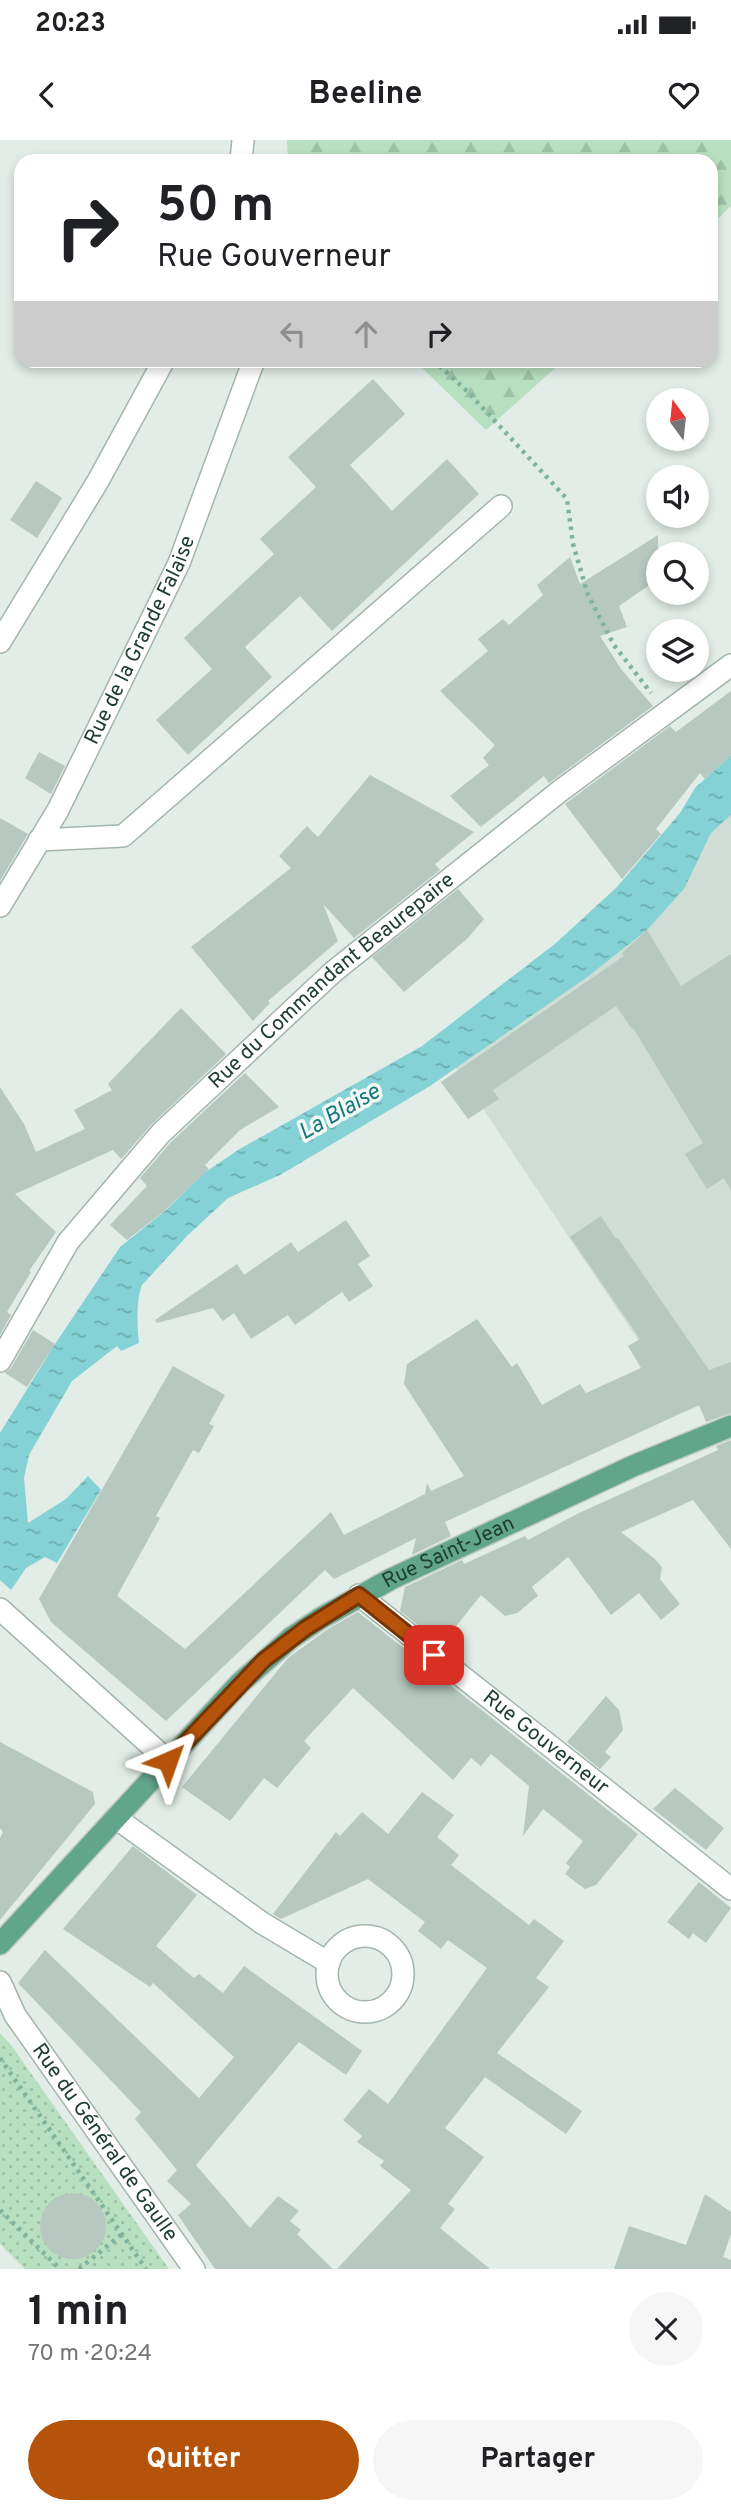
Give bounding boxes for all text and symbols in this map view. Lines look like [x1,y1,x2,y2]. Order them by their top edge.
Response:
text: 20:23 [35,8,106,41]
text: Beeline [309,75,422,115]
icon: back [28,76,66,114]
icon: heart [665,76,703,114]
text: 50 m [157,177,274,239]
icon: right [42,182,133,273]
text: Rue Gouverneur [157,238,391,278]
icon: left [274,315,312,353]
icon: ahead [347,315,385,353]
icon: right [420,315,458,353]
north arrow [646,388,709,452]
map controls [646,388,709,682]
button: sound [646,465,709,528]
street label: Rue de la Grande Falaise [79,532,201,749]
button: search [646,542,709,605]
button: layers [646,619,709,682]
street label: Rue du Commandant Beaurepaire [203,867,460,1095]
water label: La Blaise [294,1078,387,1148]
street label: Rue Saint-Jean [377,1510,519,1595]
pin [404,1625,464,1685]
icon: arrive [415,1636,453,1674]
street label: Rue Gouverneur [477,1684,614,1801]
position arrow [131,1724,205,1798]
street label: Rue du Général de Gaulle [26,2038,184,2247]
text: 1 min [28,2287,129,2340]
button: close [629,2292,703,2366]
text: 70 m · 20:24 [28,2340,152,2369]
button: Quitter [28,2420,359,2500]
button: Partager [373,2420,703,2500]

